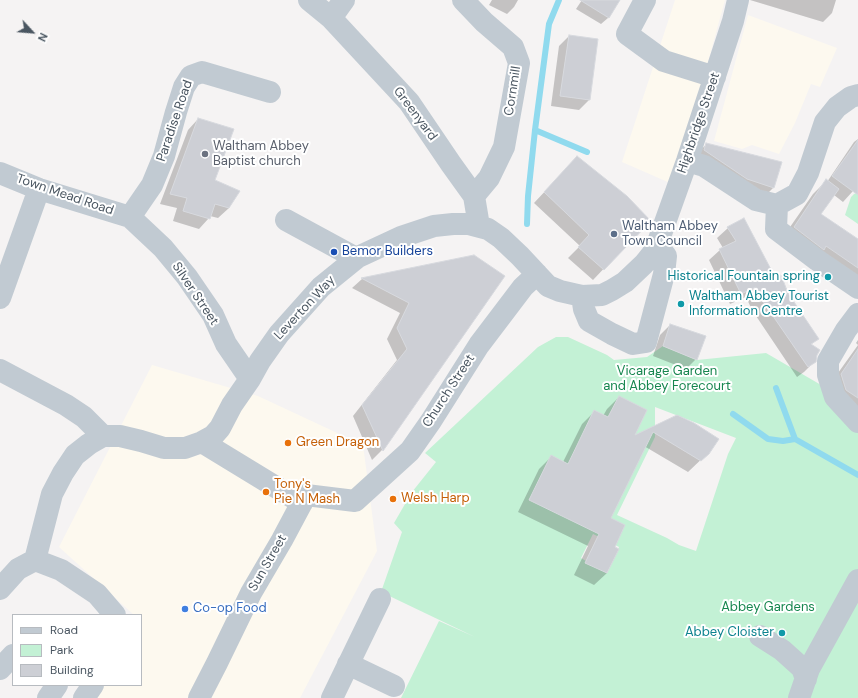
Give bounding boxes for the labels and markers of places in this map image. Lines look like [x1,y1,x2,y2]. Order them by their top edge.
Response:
place label: Waltham Abbey Baptist church [213,139,309,170]
marker: Waltham Abbey Baptist church [200,149,210,159]
place label: Waltham Abbey Town Council [622,219,718,250]
marker: Waltham Abbey Town Council [609,229,619,239]
place label: Bemor Builders [342,244,433,260]
marker: Bemor Builders [329,247,339,257]
place label: Historical Fountain spring [668,269,820,285]
marker: Historical Fountain spring [823,272,833,282]
place label: Waltham Abbey Tourist Information Centre [689,289,829,320]
marker: Waltham Abbey Tourist Information Centre [676,299,686,309]
place label: Green Dragon [296,435,379,451]
marker: Green Dragon [283,438,293,448]
place label: Tony's Pie N Mash [274,477,340,508]
marker: Tony's Pie N Mash [261,487,271,497]
place label: Welsh Harp [401,491,470,507]
marker: Welsh Harp [388,494,398,504]
place label: Co-op Food [193,601,267,617]
marker: Co-op Food [180,604,190,614]
place label: Abbey Cloister [685,625,774,641]
marker: Abbey Cloister [777,628,787,638]

